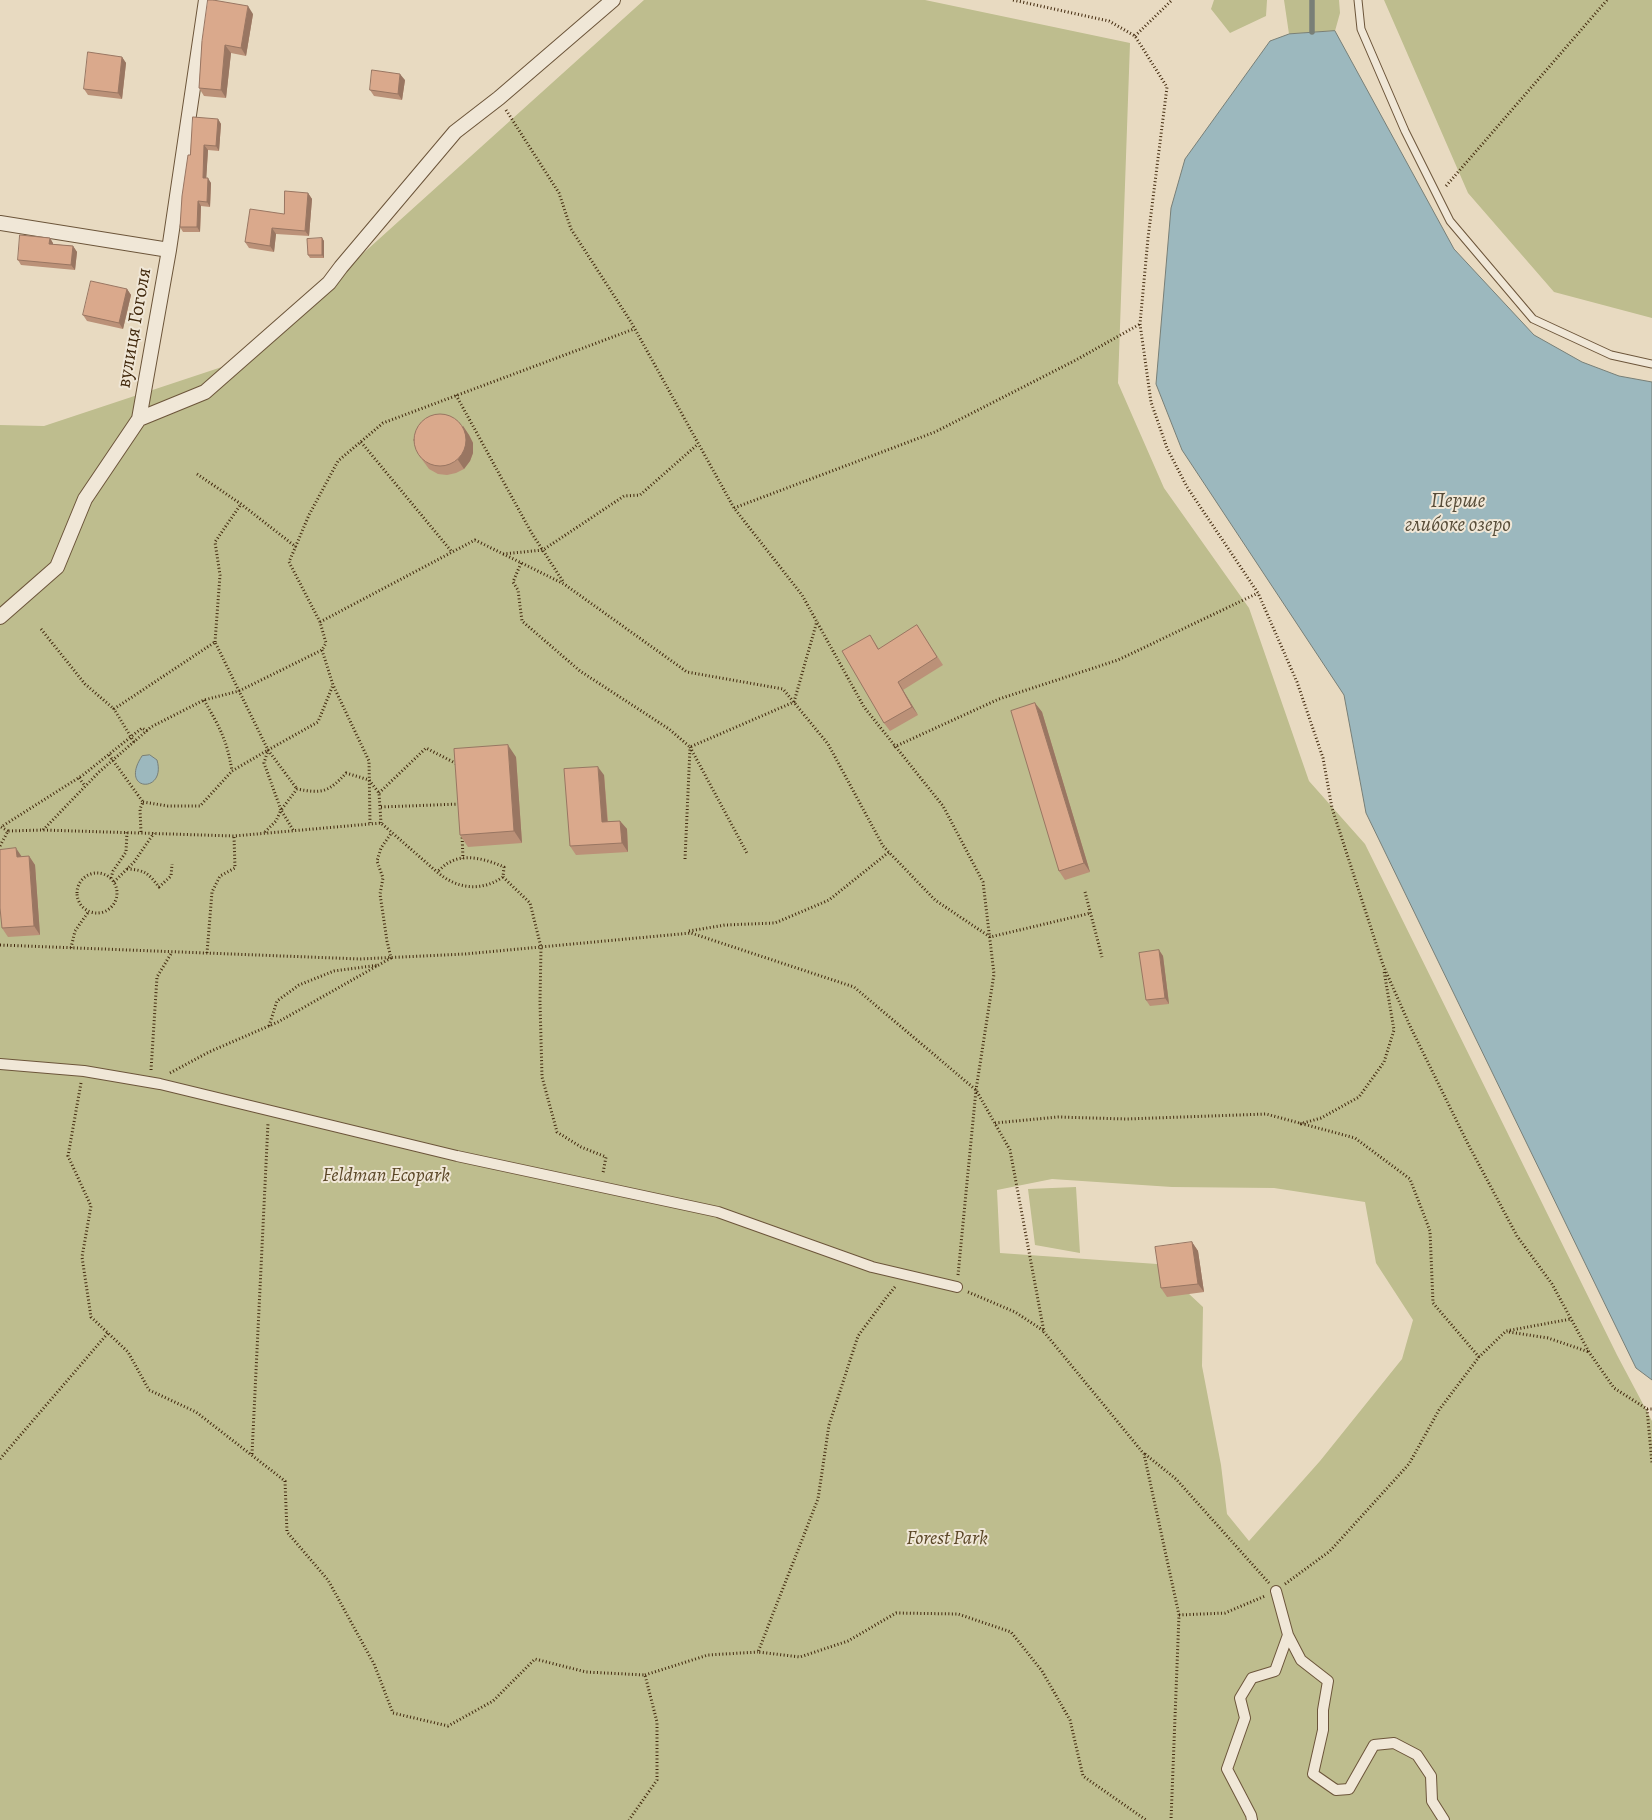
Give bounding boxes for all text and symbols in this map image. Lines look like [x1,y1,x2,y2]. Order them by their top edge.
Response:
street label: вулиця Гоголя [113,266,157,390]
water label: Перше глибоке озеро [1405,489,1511,539]
park label: Feldman Ecopark [322,1164,450,1188]
park label: Forest Park [906,1527,988,1551]

